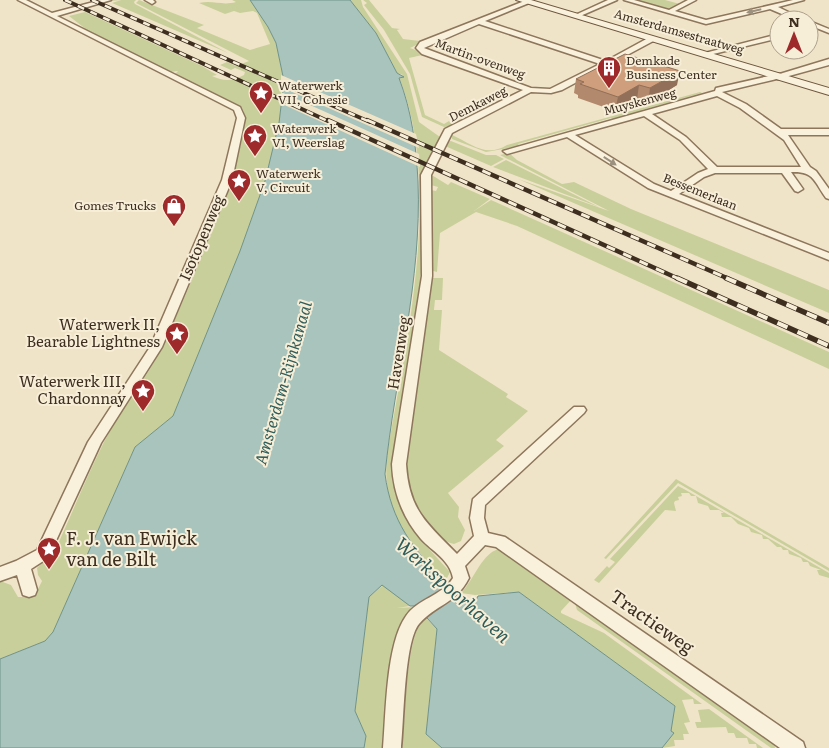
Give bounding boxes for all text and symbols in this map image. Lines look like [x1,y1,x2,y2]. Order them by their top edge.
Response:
street label: Amsterdamsestraatweg [612,4,747,58]
one-way arrow [746,7,761,15]
north arrow [769,10,819,60]
text: N [788,11,800,31]
street label: Martin-ovenweg [433,33,528,83]
place label: Demkade Business Center [626,51,717,83]
building icon: Demkade Business Center [596,55,622,89]
place label: Waterwerk VII, Cohesie [278,76,348,108]
place icon: Waterwerk VII, Cohesie [248,80,274,114]
street label: Demkaweg [445,81,510,126]
street label: Muyskenweg [601,83,678,119]
place label: Waterwerk VI, Weerslag [272,119,345,151]
place icon: Waterwerk VI, Weerslag [242,123,268,157]
one-way arrow [603,157,617,166]
place label: Waterwerk V, Circuit [256,164,321,196]
place icon: Waterwerk V, Circuit [226,168,252,202]
street label: Bessemerlaan [660,168,740,214]
street label: Isotopenweg [172,190,229,284]
shop icon: Gomes Trucks [161,193,187,227]
place label: Gomes Trucks [74,196,157,214]
water label: Amsterdam-Rijnkanaal [247,298,317,467]
place label: Waterwerk II, Bearable Lightness [26,312,160,352]
street label: Havenweg [380,314,415,391]
place icon: Waterwerk II, Bearable Lightness [164,321,190,355]
place label: Waterwerk III, Chardonnay [19,369,126,409]
place icon: Waterwerk III, Chardonnay [130,378,156,412]
place label: F. J. van Ewijck van de Bilt [66,524,198,572]
water label: Werkspoorhaven [390,530,518,649]
place icon: F. J. van Ewijck van de Bilt [36,536,62,570]
street label: Tractieweg [605,582,701,660]

